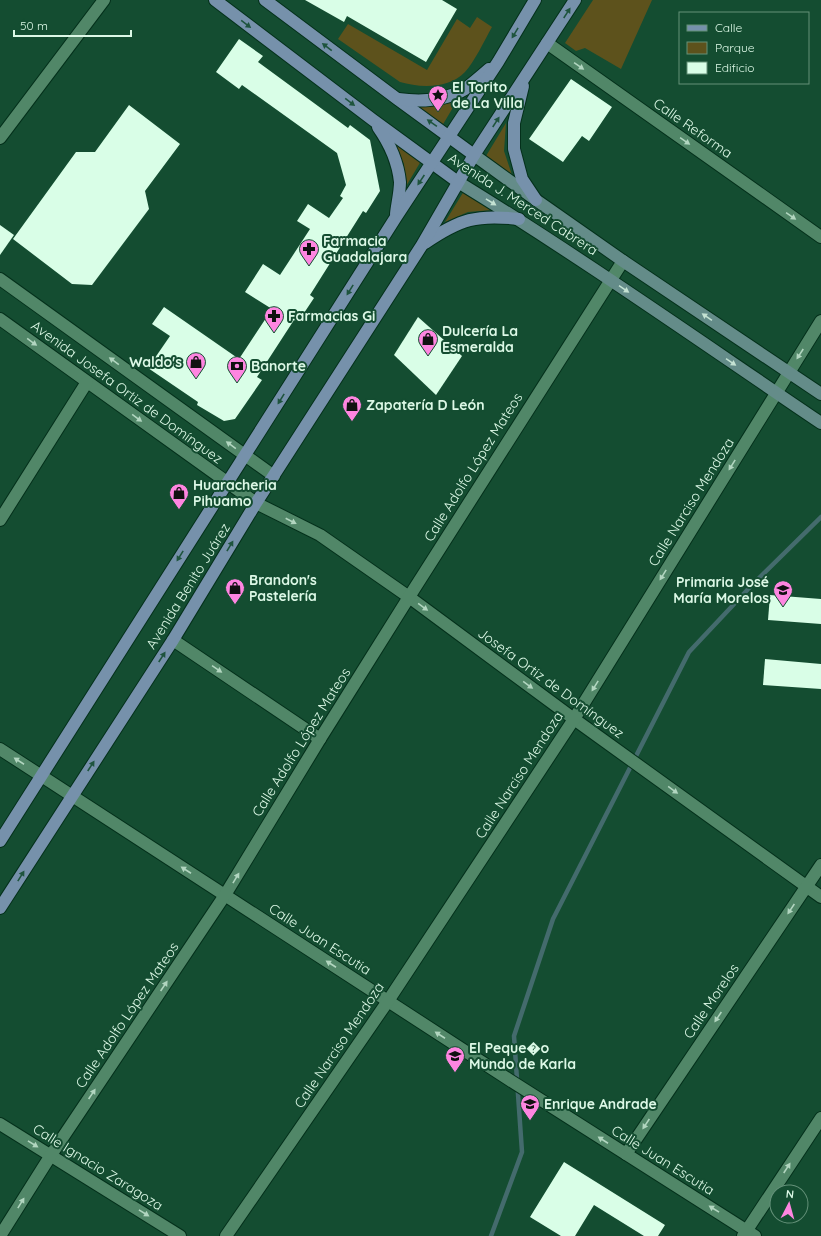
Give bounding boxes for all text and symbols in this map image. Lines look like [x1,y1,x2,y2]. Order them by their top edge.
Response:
one-way arrow [563,8,571,19]
scale bar [14,12,131,38]
legend [679,12,809,84]
text: 50 m [20,18,48,33]
one-way arrow [241,19,252,28]
text: Calle [715,20,743,35]
one-way arrow [511,28,519,38]
text: Parque [715,40,755,55]
one-way arrow [321,42,332,51]
text: Edificio [715,60,755,75]
one-way arrow [574,62,584,70]
place label: El Torito de La Villa [452,78,523,112]
place icon: El Torito de La Villa [427,84,449,112]
street label: Calle Reforma [650,94,736,162]
one-way arrow [345,98,355,106]
one-way arrow [492,116,499,128]
one-way arrow [426,119,437,127]
one-way arrow [680,137,690,145]
street label: Avenida J. Merced Cabrera [445,149,601,259]
one-way arrow [417,174,424,186]
one-way arrow [485,199,497,206]
one-way arrow [786,212,796,220]
place label: Farmacia Guadalajara [323,232,407,266]
pharmacy icon: Farmacia Guadalajara [298,238,320,266]
one-way arrow [346,284,354,295]
one-way arrow [618,285,629,293]
pharmacy icon: Farmacias Gi [263,305,285,333]
place label: Farmacias Gi [288,307,375,325]
one-way arrow [702,313,712,321]
street label: Avenida Josefa Ortiz de Domínguez [28,316,227,468]
place label: Dulcería La Esmeralda [442,322,518,356]
shop icon: Dulcería La Esmeralda [417,328,439,356]
one-way arrow [26,338,37,346]
one-way arrow [796,349,804,359]
shop icon: Waldo's [185,351,207,379]
place label: Waldo's [129,353,182,371]
bank icon: Banorte [226,355,248,383]
one-way arrow [109,357,120,365]
place label: Banorte [251,357,306,375]
one-way arrow [726,358,736,366]
street label: Calle Adolfo López Mateos [420,389,526,545]
one-way arrow [277,393,284,405]
shop icon: Zapatería D León [341,394,363,422]
place label: Zapatería D León [366,396,485,414]
one-way arrow [132,414,143,422]
street label: Calle Narciso Mendoza [644,434,738,570]
one-way arrow [226,441,237,449]
one-way arrow [728,460,736,470]
place label: Huaracheria Pihuamo [193,476,277,510]
shop icon: Huaracheria Pihuamo [168,482,190,510]
one-way arrow [285,518,297,524]
street label: Avenida Benito Juárez [142,520,234,652]
one-way arrow [226,541,234,551]
one-way arrow [177,550,184,562]
one-way arrow [660,569,667,581]
place label: Brandon's Pastelería [249,571,317,605]
place label: Primaria José María Morelos [673,573,769,607]
shop icon: Brandon's Pastelería [224,577,246,605]
school or university icon: Primaria José María Morelos [772,579,794,607]
one-way arrow [418,603,429,612]
street label: Josefa Ortiz de Domínguez [474,624,628,742]
one-way arrow [158,652,166,662]
street label: Calle Adolfo López Mateos [248,664,354,820]
one-way arrow [211,666,223,673]
one-way arrow [591,680,598,692]
one-way arrow [522,681,533,689]
street label: Calle Narciso Mendoza [471,708,567,842]
one-way arrow [13,758,25,765]
one-way arrow [87,761,95,771]
one-way arrow [668,786,679,795]
one-way arrow [181,866,192,874]
one-way arrow [17,870,25,881]
one-way arrow [232,872,239,884]
street label: Calle Juan Escutia [266,899,374,979]
one-way arrow [787,904,795,914]
street label: Calle Adolfo López Mateos [71,939,183,1091]
one-way arrow [326,960,336,968]
street label: Calle Morelos [679,960,743,1042]
street label: Calle Narciso Mendoza [290,979,388,1111]
one-way arrow [160,981,168,991]
one-way arrow [715,1011,722,1022]
one-way arrow [435,1031,445,1039]
place label: El Peque�o Mundo de Karla [469,1039,576,1073]
school or university icon: El Peque�o Mundo de Karla [444,1045,466,1073]
one-way arrow [88,1089,96,1099]
school or university icon: Enrique Andrade [519,1093,541,1121]
place label: Enrique Andrade [544,1095,657,1113]
one-way arrow [642,1119,650,1130]
street label: Calle Ignacio Zaragoza [30,1120,166,1214]
street label: Calle Juan Escutia [608,1121,718,1199]
one-way arrow [598,1136,609,1144]
one-way arrow [27,1141,39,1148]
one-way arrow [783,1163,791,1174]
north arrow [769,1184,809,1224]
text: N [785,1187,795,1201]
one-way arrow [17,1198,25,1208]
one-way arrow [708,1206,719,1213]
one-way arrow [138,1209,149,1217]

